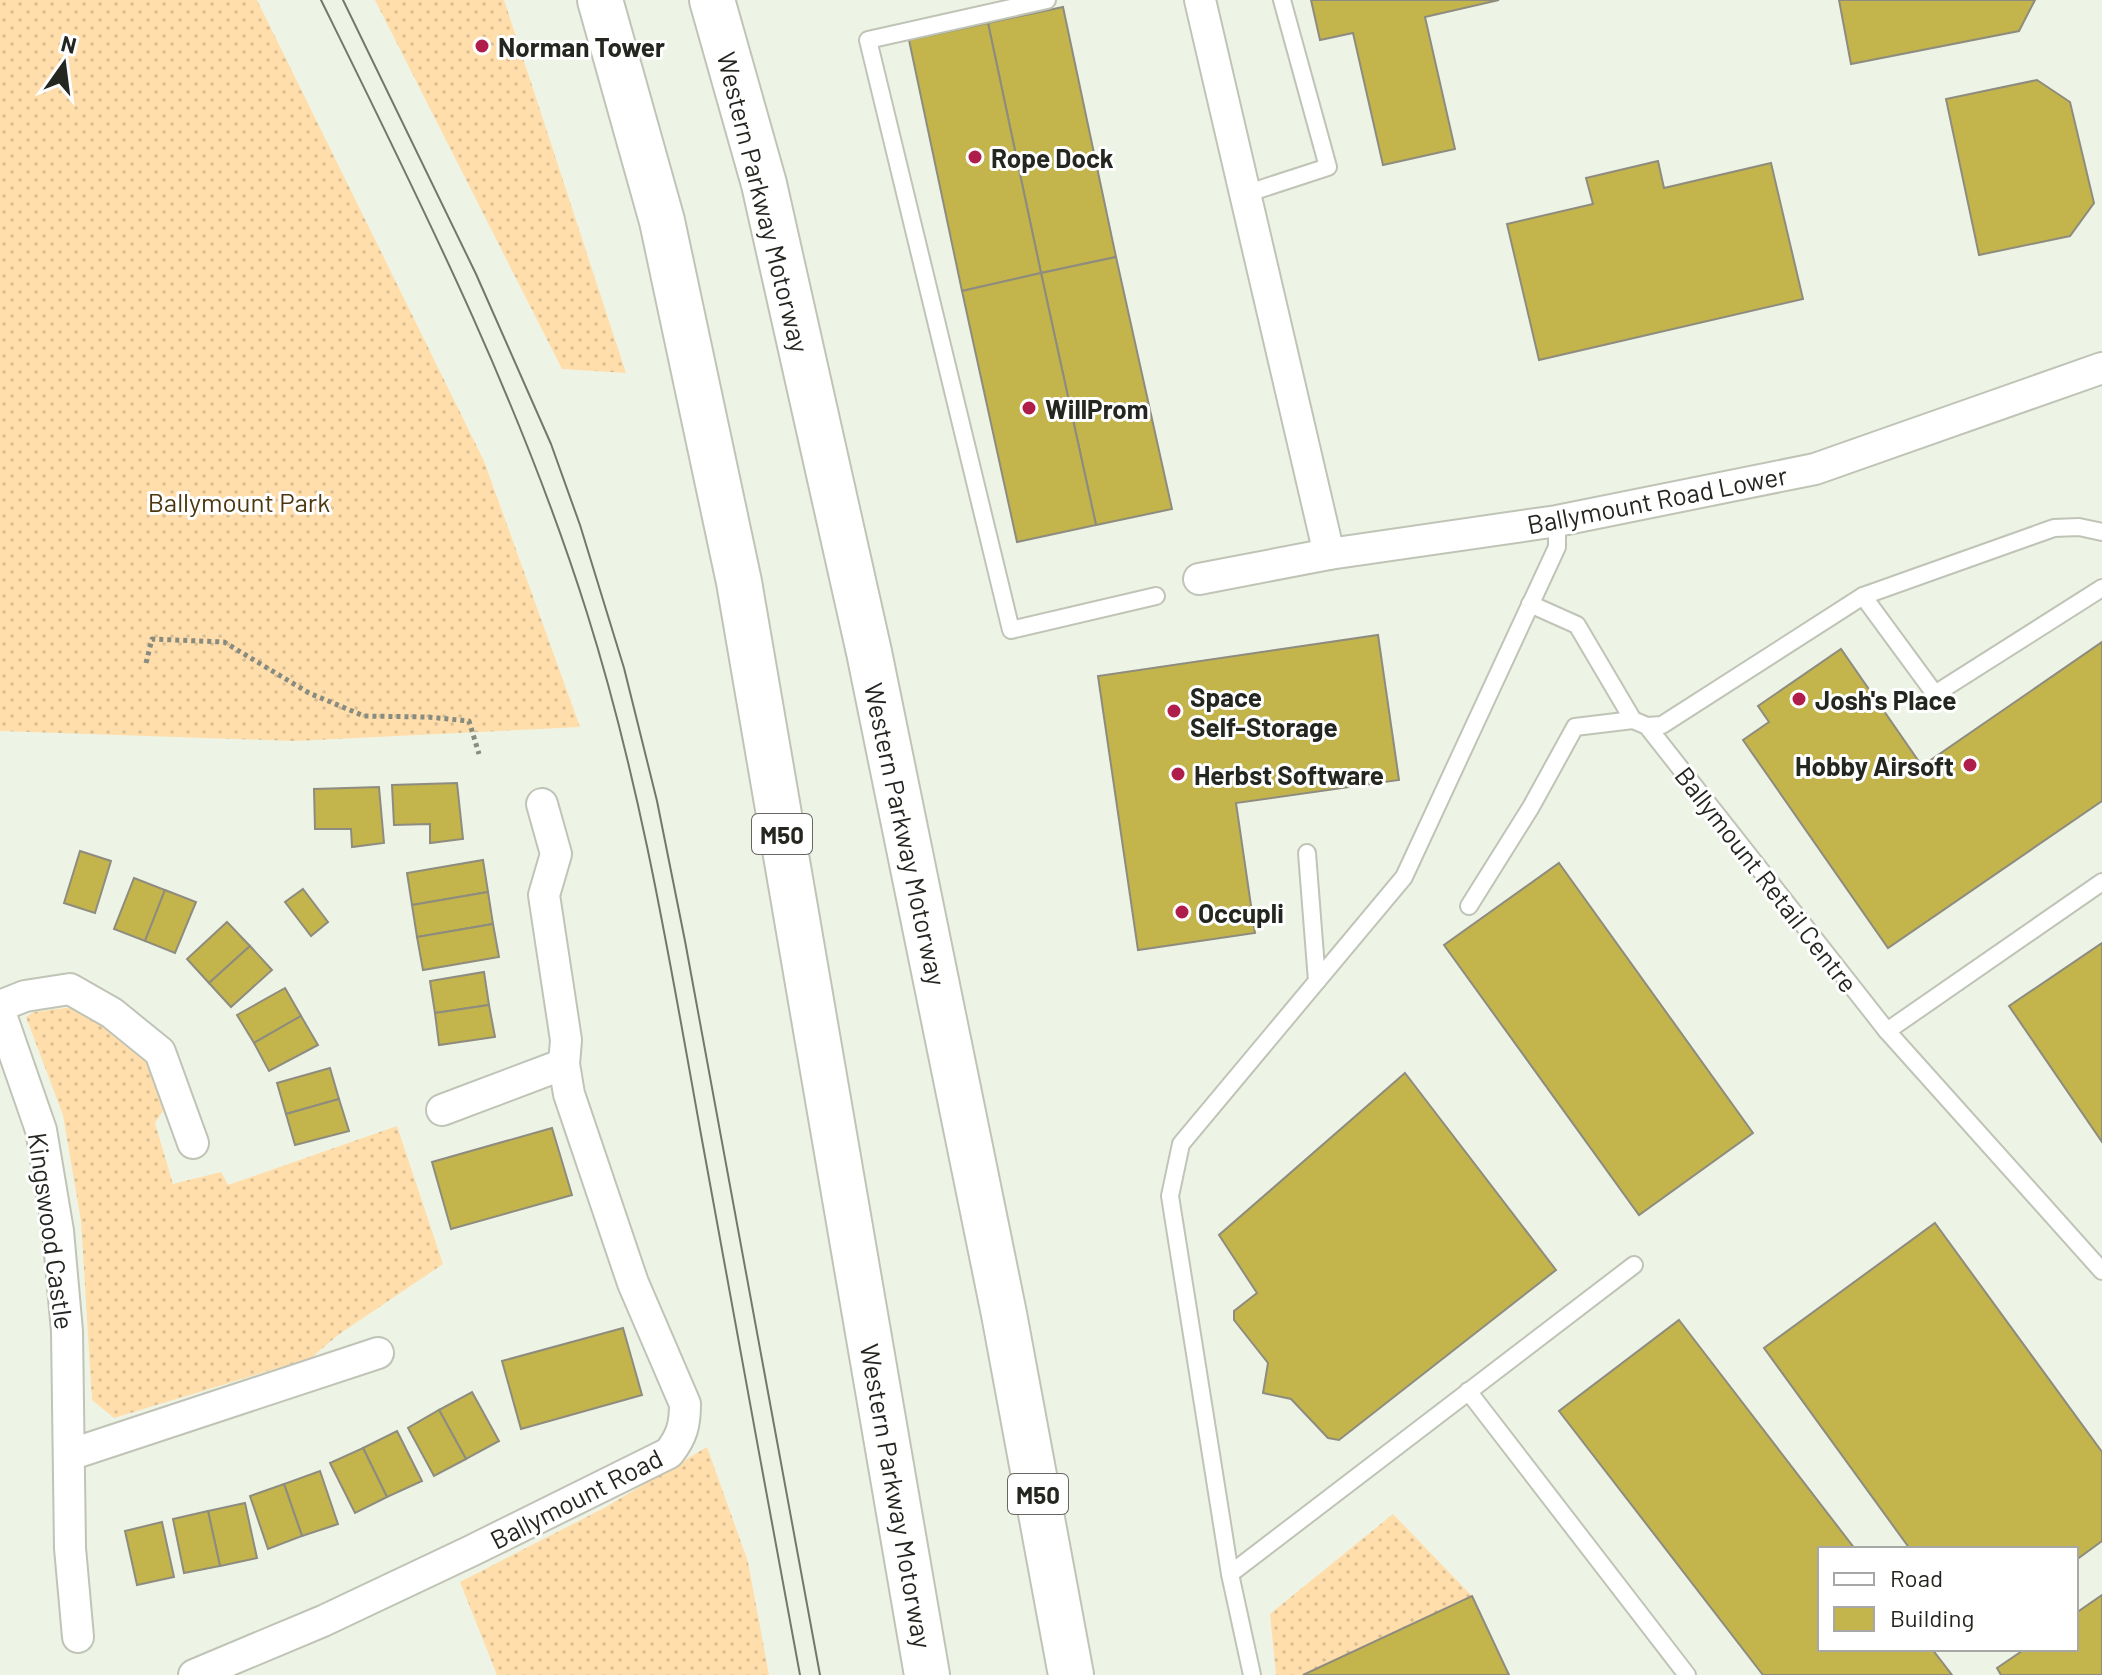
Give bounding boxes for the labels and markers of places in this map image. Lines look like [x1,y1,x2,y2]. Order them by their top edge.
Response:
place label: Norman Tower [498,31,665,62]
marker: Norman Tower [473,37,491,55]
place label: Rope Dock [991,142,1114,173]
marker: Rope Dock [966,148,984,166]
place label: WillProm [1045,393,1148,424]
marker: WillProm [1020,399,1038,417]
place label: Space Self-Storage [1190,681,1338,742]
place label: Josh's Place [1815,684,1956,715]
marker: Josh's Place [1790,690,1808,708]
marker: Space Self-Storage [1165,702,1183,720]
place label: Hobby Airsoft [1795,750,1954,781]
marker: Hobby Airsoft [1961,756,1979,774]
place label: Herbst Software [1194,759,1384,790]
marker: Herbst Software [1169,765,1187,783]
place label: Occupli [1198,897,1284,928]
marker: Occupli [1173,903,1191,921]

